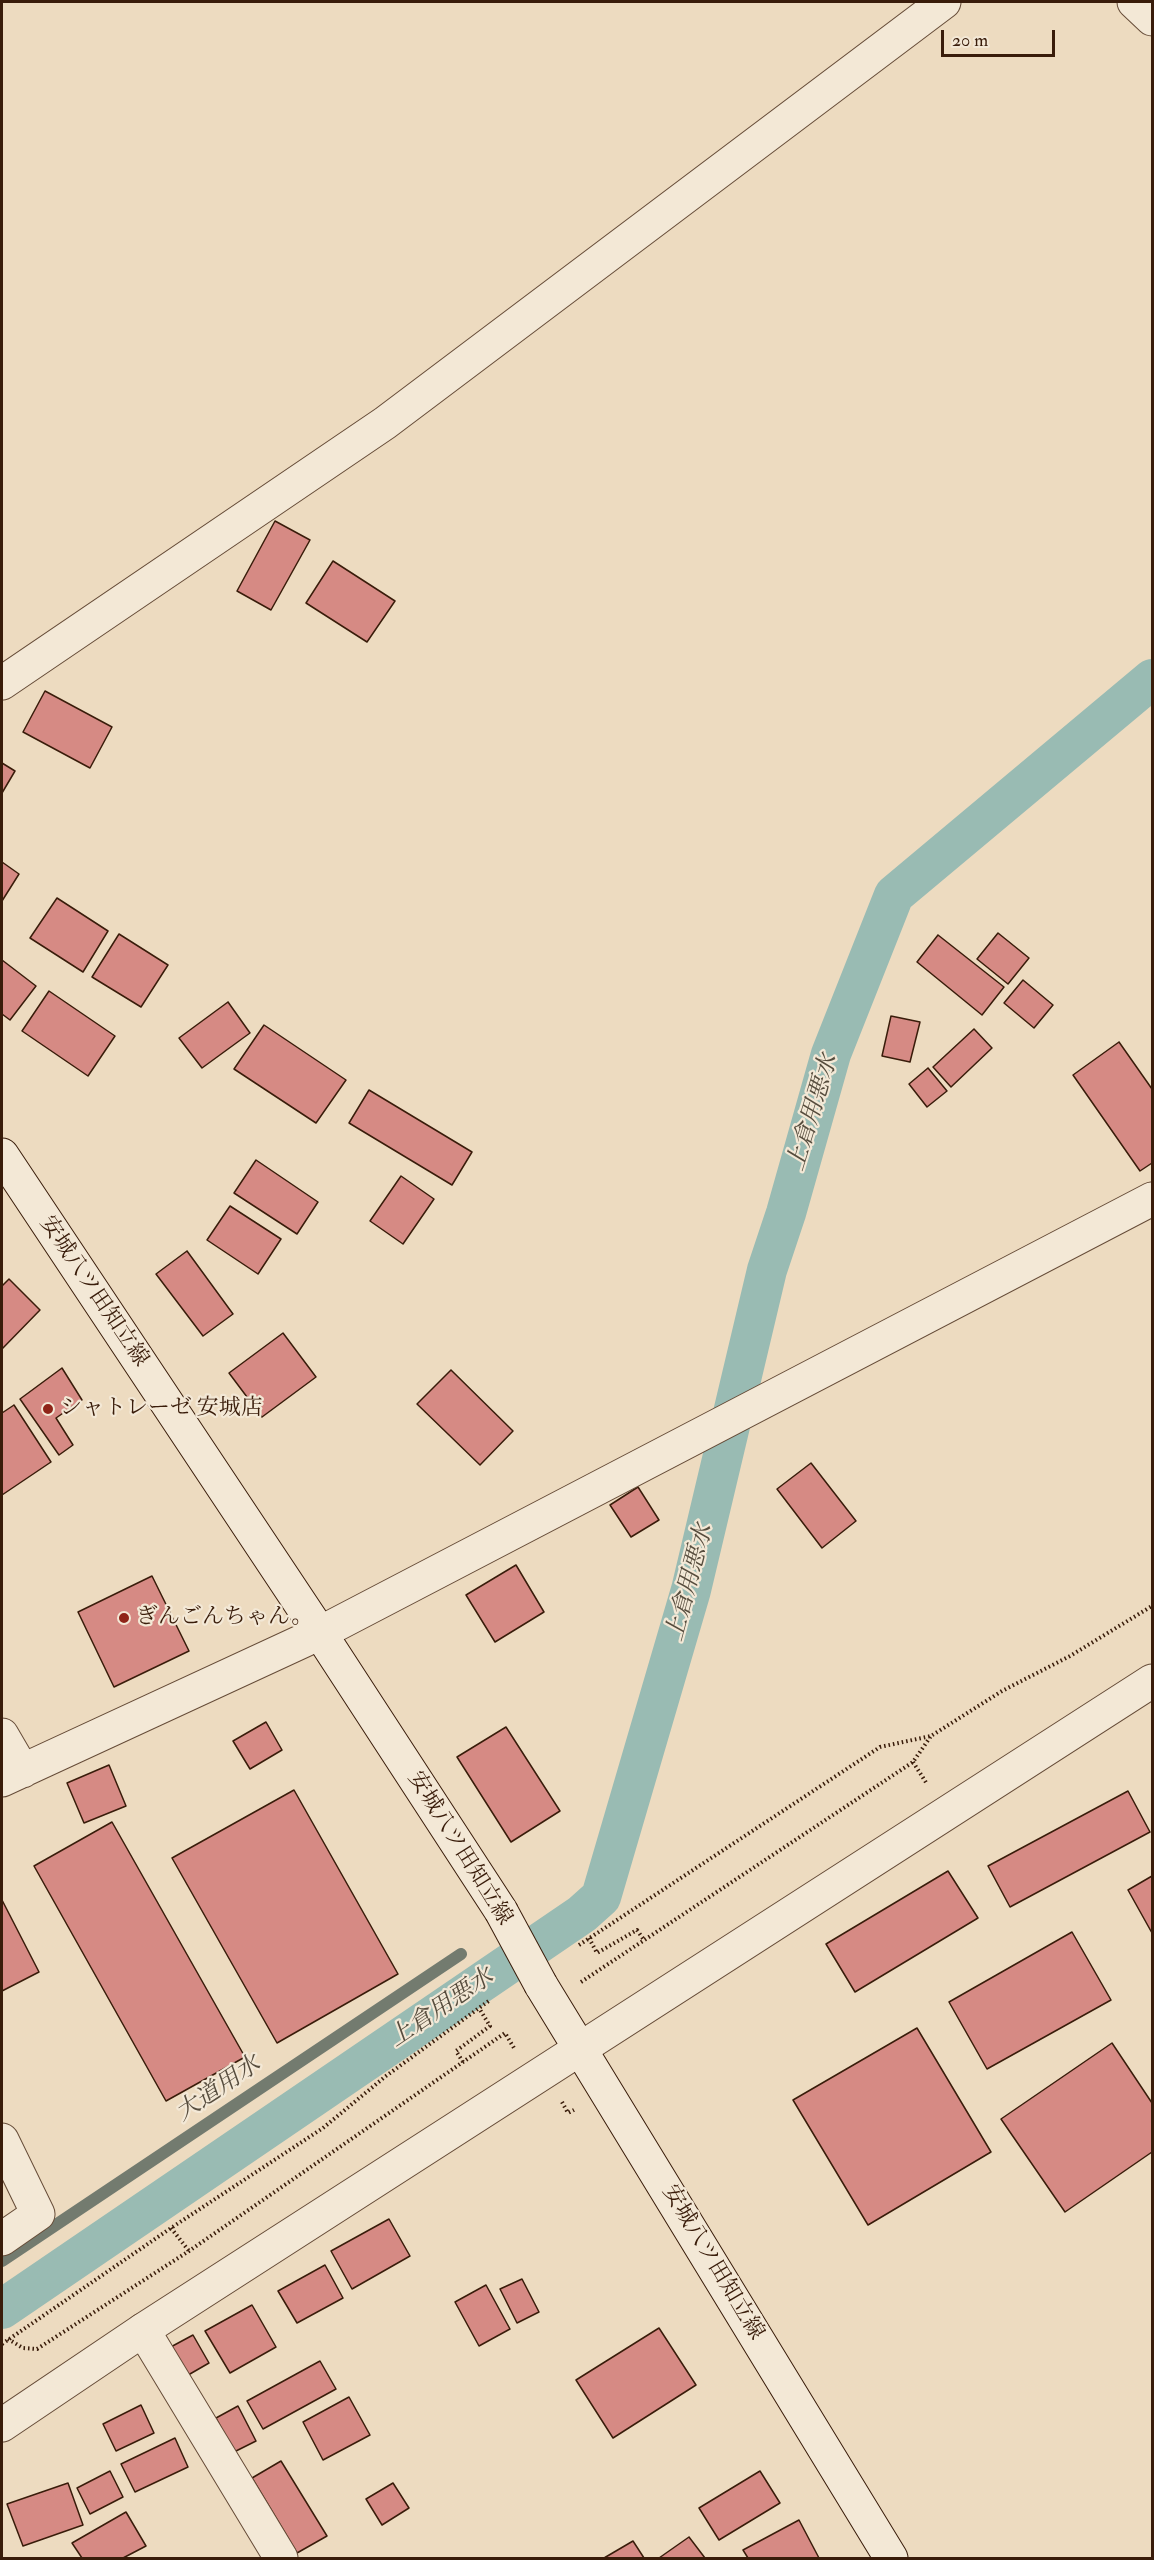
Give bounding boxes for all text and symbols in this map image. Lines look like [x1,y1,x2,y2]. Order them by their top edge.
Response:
scale bar [944,18,1058,56]
text: 20 m [952,29,988,52]
water label: 上倉用悪水 [783,1051,845,1175]
street label: 安城八ツ田知立線 [33,1212,153,1372]
place label: シャトレーゼ 安城店 [60,1396,263,1422]
marker: シャトレーゼ 安城店 [41,1402,55,1416]
water label: 上倉用悪水 [662,1521,720,1645]
place label: ぎんごんちゃん。 [136,1605,313,1631]
marker: ぎんごんちゃん。 [117,1611,131,1625]
street label: 安城八ツ田知立線 [401,1767,517,1931]
water label: 上倉用悪水 [384,1964,500,2054]
water label: 大道用水 [171,2051,267,2129]
street label: 安城八ツ田知立線 [655,2181,769,2345]

